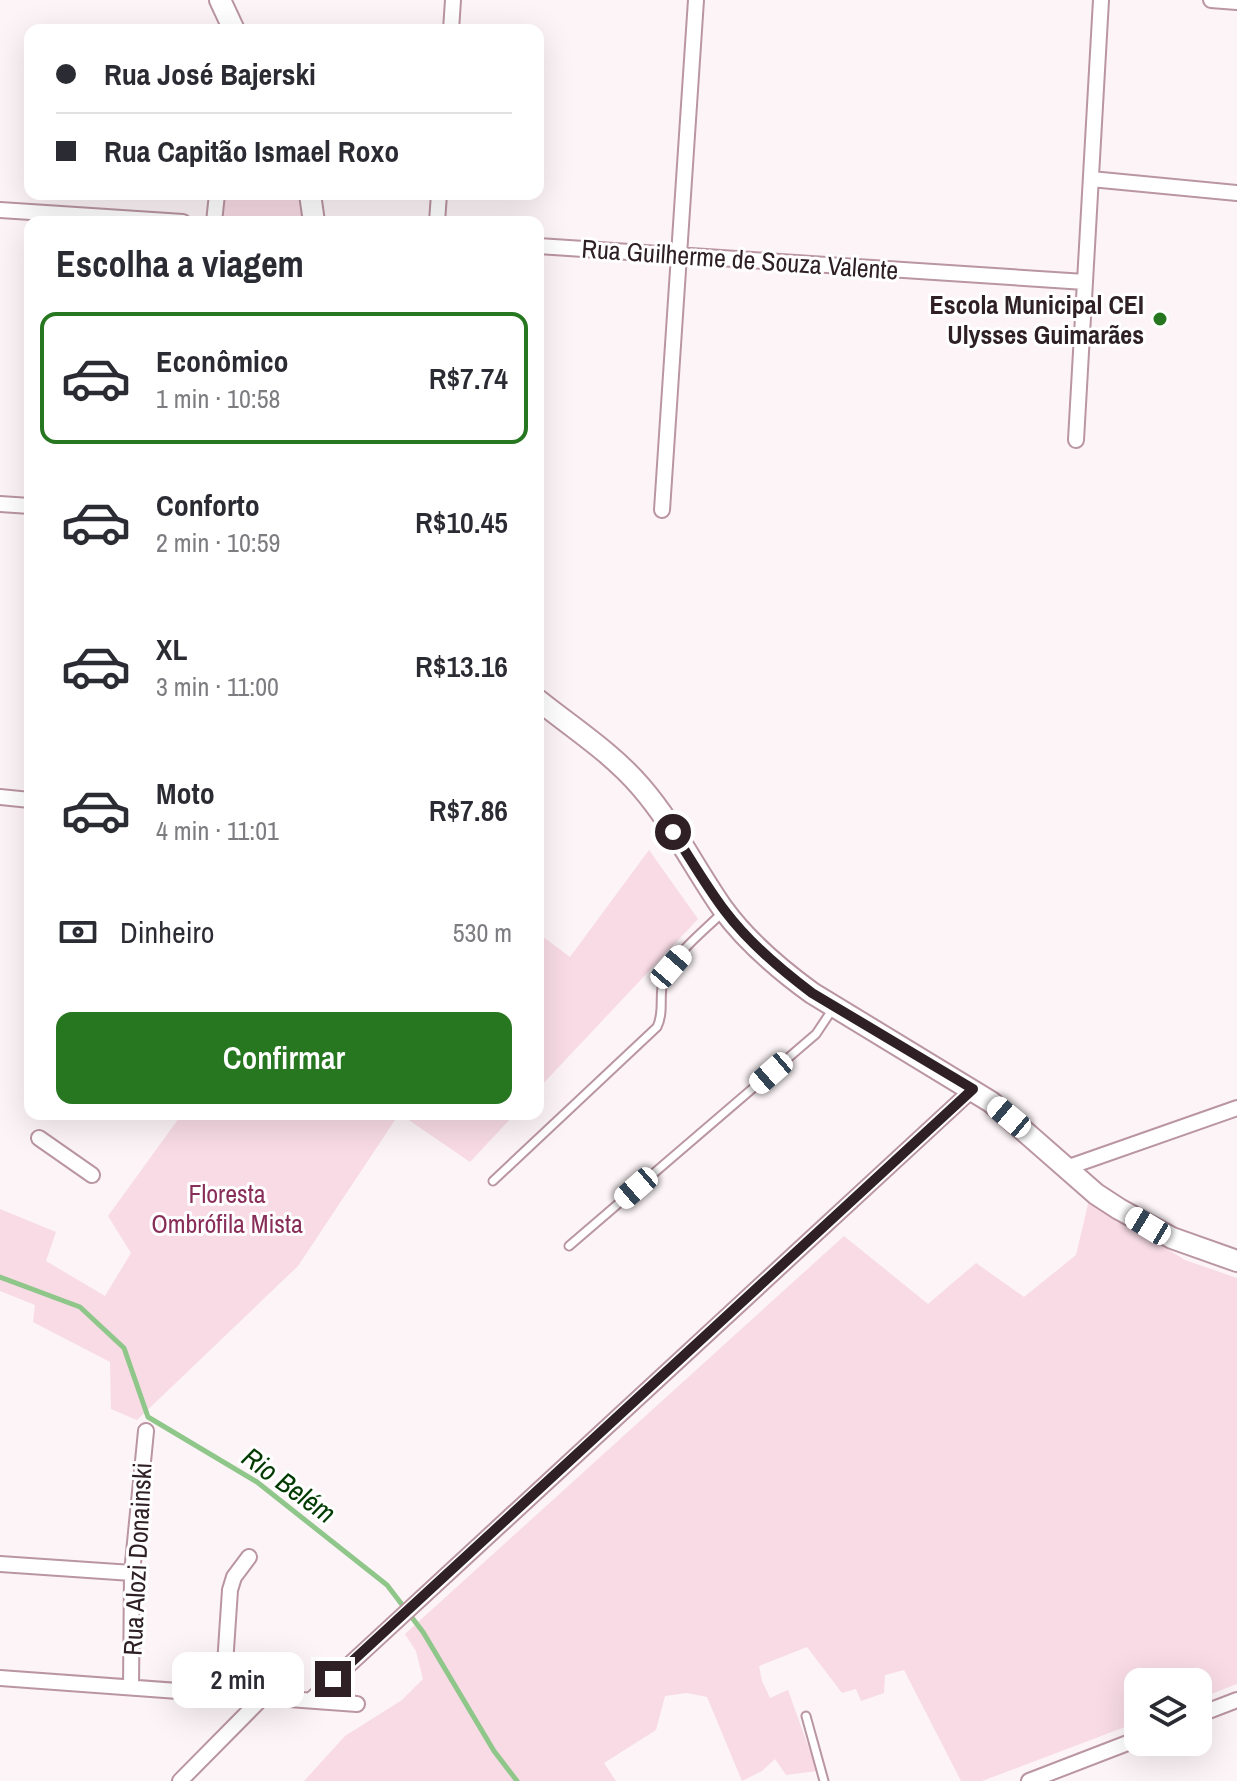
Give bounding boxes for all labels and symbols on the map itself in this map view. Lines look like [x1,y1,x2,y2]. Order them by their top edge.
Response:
street label: Rua Guilherme de Souza Valente [581,230,899,288]
place label: Escola Municipal CEI Ulysses Guimarães [930,287,1144,352]
marker: Escola Municipal CEI Ulysses Guimarães [1151,310,1169,328]
route start [655,814,691,850]
car [646,941,696,993]
car [745,1048,797,1098]
car [983,1092,1035,1142]
car [610,1163,662,1213]
park label: Floresta Ombrófila Mista [151,1176,303,1241]
car [1121,1203,1175,1249]
water label: Rio Belém [234,1438,344,1532]
street label: Rua Alozi Donainski [114,1462,160,1656]
callout: 2 min [173,1651,305,1707]
route end [315,1661,351,1697]

